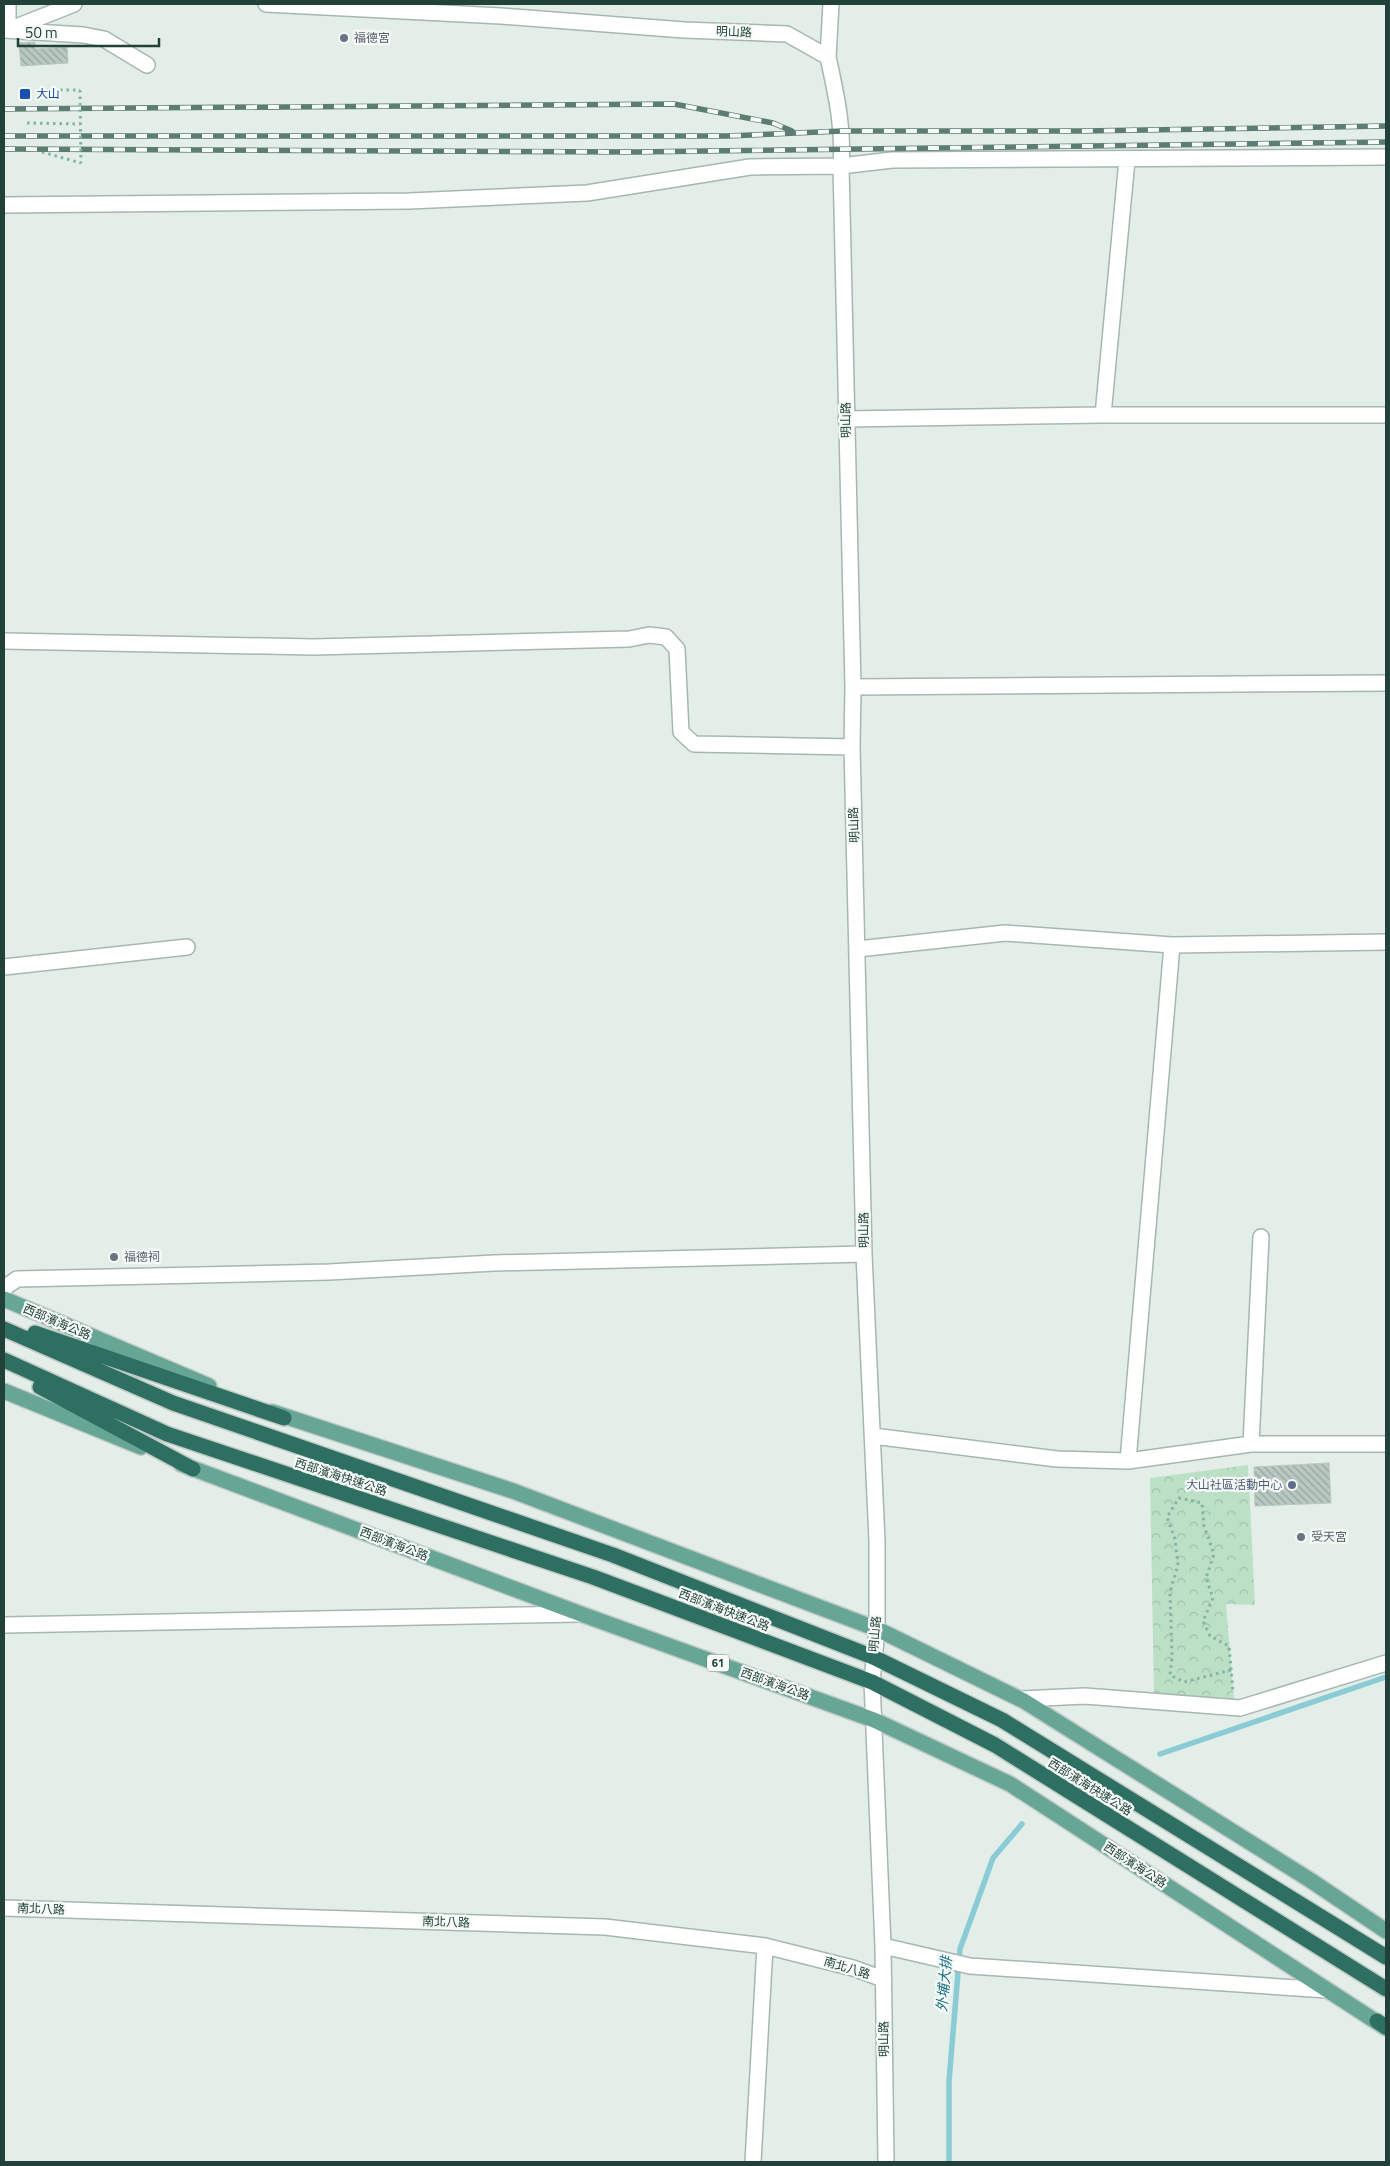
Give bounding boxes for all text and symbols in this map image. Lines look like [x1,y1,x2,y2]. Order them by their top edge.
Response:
scale bar [18,15,159,47]
text: 50 m [25,21,58,44]
street label: 明山路 [716,21,752,42]
place label: 福德宮 [354,28,390,47]
marker: 福德宮 [338,32,350,44]
place label: 大山 [36,84,60,103]
marker: 大山 [18,87,32,101]
street label: 明山路 [836,402,855,438]
street label: 明山路 [843,807,864,843]
street label: 明山路 [854,1212,873,1248]
place label: 福德祠 [124,1247,160,1266]
marker: 福德祠 [108,1251,120,1263]
street label: 西部濱海公路 [20,1299,94,1344]
street label: 西部濱海快速公路 [293,1453,390,1500]
place label: 大山社區活動中心 [1186,1475,1282,1494]
marker: 大山社區活動中心 [1286,1479,1298,1491]
street label: 西部濱海公路 [357,1522,431,1565]
place label: 受天宮 [1311,1527,1347,1546]
marker: 受天宮 [1295,1531,1307,1543]
street label: 西部濱海快速公路 [676,1583,772,1636]
street label: 明山路 [863,1615,886,1653]
road number: 61 [707,1655,729,1672]
street label: 西部濱海公路 [738,1662,812,1705]
street label: 西部濱海快速公路 [1045,1753,1136,1820]
street label: 西部濱海公路 [1100,1837,1171,1892]
street label: 南北八路 [17,1898,65,1919]
street label: 南北八路 [422,1911,470,1932]
street label: 南北八路 [821,1951,873,1984]
water label: 外埔大排 [931,1953,957,2013]
street label: 明山路 [874,2021,893,2057]

